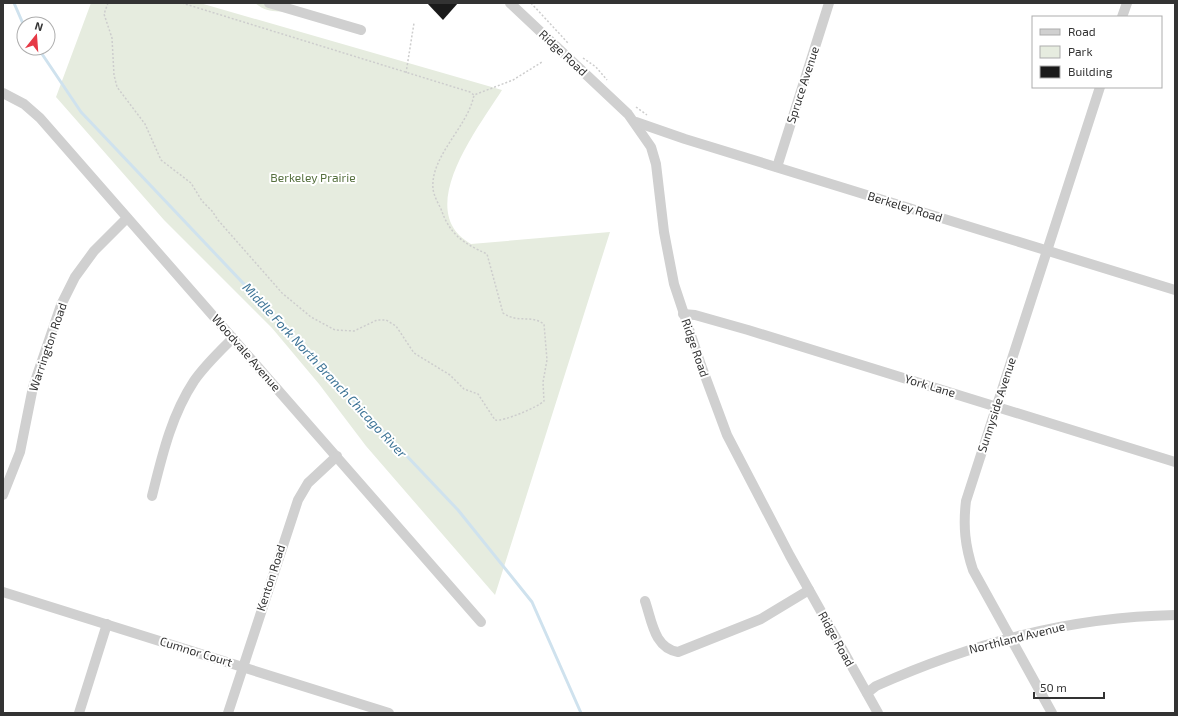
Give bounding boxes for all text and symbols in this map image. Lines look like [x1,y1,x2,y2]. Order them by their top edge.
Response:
north arrow [16,16,56,56]
legend [1032,16,1162,88]
text: N [33,19,45,33]
text: Road [1068,24,1096,38]
street label: Ridge Road [537,26,591,78]
street label: Spruce Avenue [783,44,821,125]
text: Park [1068,44,1093,58]
text: Building [1068,64,1113,78]
park label: Berkeley Prairie [270,170,356,184]
street label: Berkeley Road [866,188,944,224]
water label: Middle Fork North Branch Chicago River [240,279,411,461]
street label: Warrington Road [25,301,69,393]
street label: Woodvale Avenue [210,311,284,394]
street label: Ridge Road [679,317,712,379]
street label: Sunnyside Avenue [974,356,1018,454]
street label: York Lane [903,371,957,399]
street label: Kenton Road [253,543,287,613]
street label: Ridge Road [816,609,858,668]
street label: Northland Avenue [967,618,1066,656]
street label: Cumnor Court [158,633,235,669]
scale bar [1034,674,1104,700]
text: 50 m [1040,680,1067,694]

